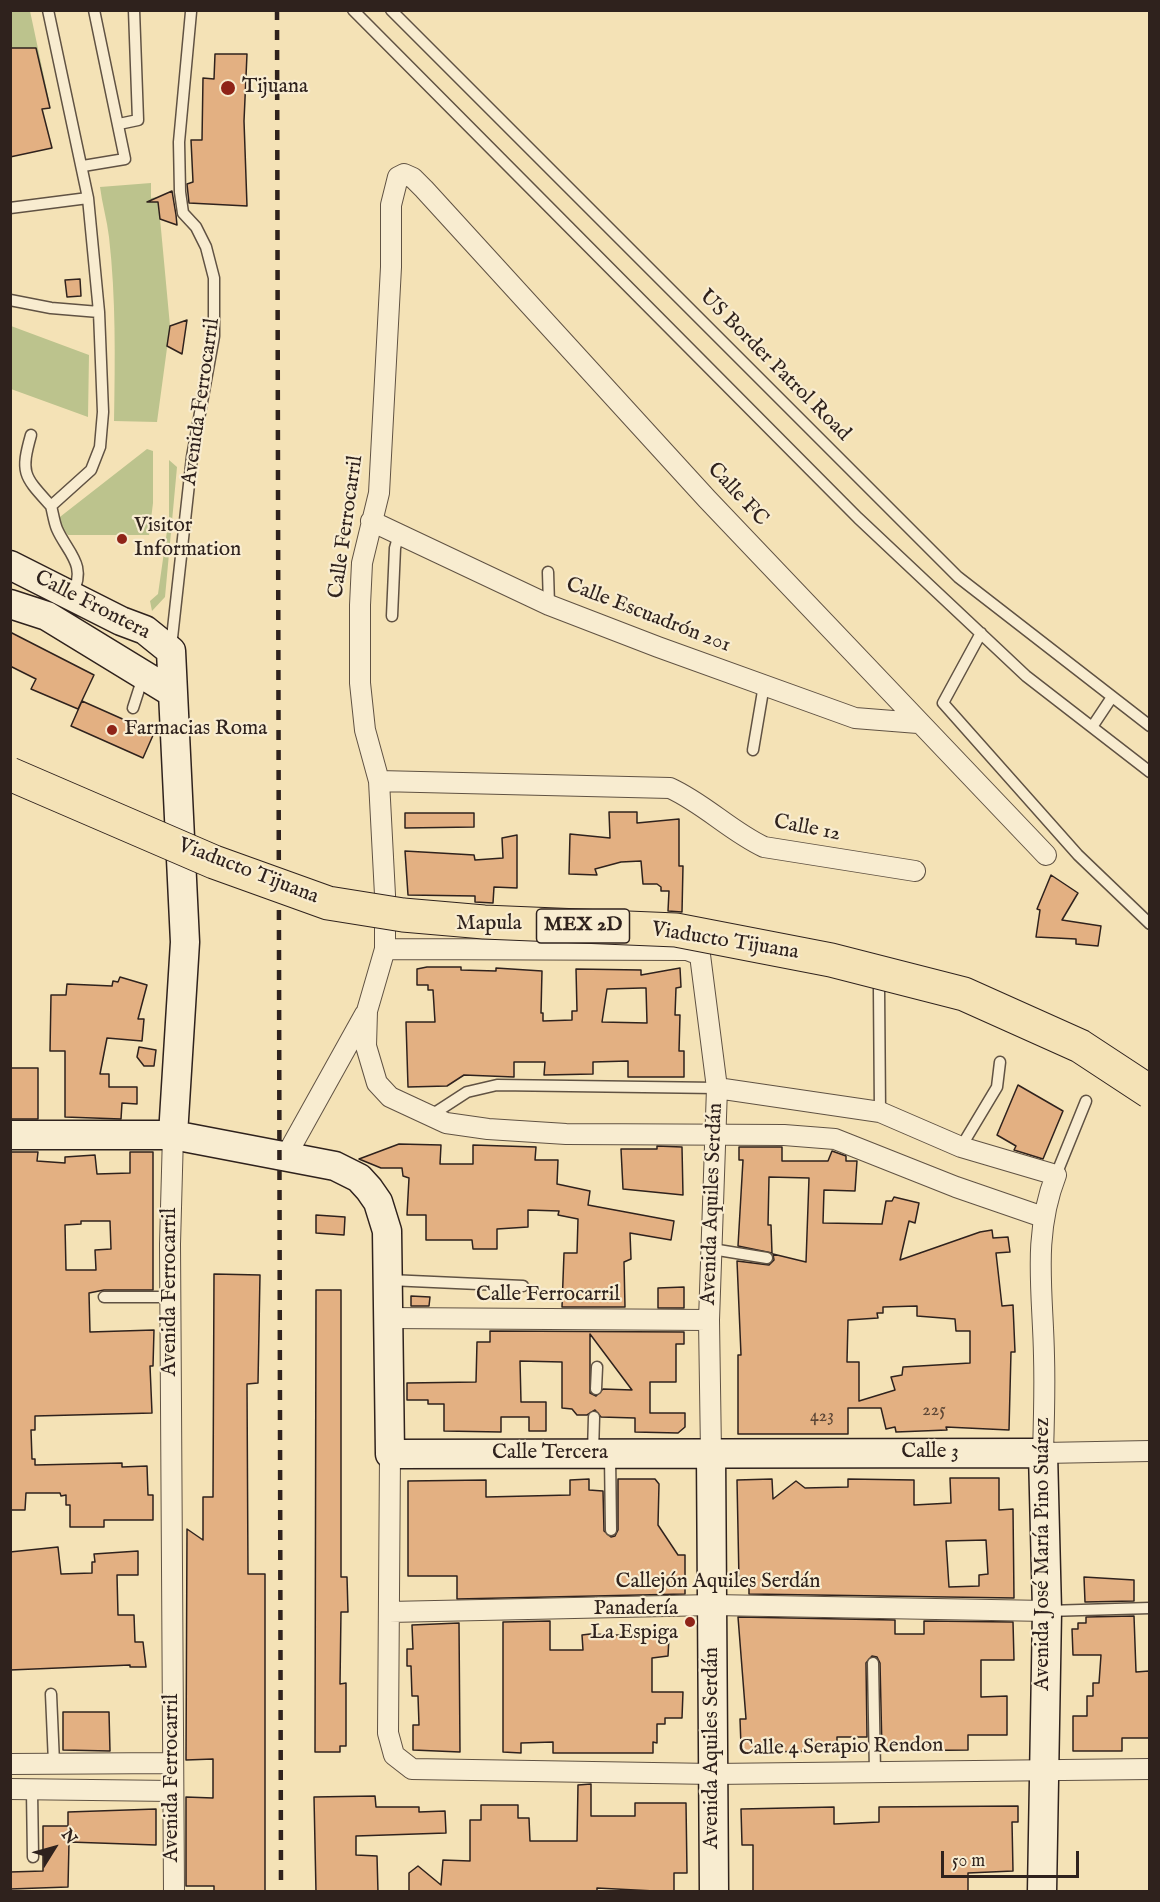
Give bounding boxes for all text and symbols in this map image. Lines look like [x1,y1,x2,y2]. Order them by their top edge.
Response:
place label: Tijuana [242,75,308,101]
marker: Tijuana [219,79,237,97]
street label: US Border Patrol Road [693,285,855,447]
street label: Avenida Ferrocarril [178,317,226,487]
street label: Calle Ferrocarril [324,454,370,600]
street label: Calle FC [701,458,773,532]
place label: Visitor Information [134,514,241,564]
marker: Visitor Information [115,532,129,546]
street label: Calle Frontera [30,566,154,646]
street label: Calle Escuadrón 201 [562,573,734,659]
place label: Farmacias Roma [124,717,267,743]
marker: Farmacias Roma [105,723,119,737]
street label: Calle 12 [772,810,842,848]
street label: Viaducto Tijuana [174,834,322,910]
road number: MEX 2D [536,909,630,943]
street label: Mapula [456,912,522,938]
street label: Viaducto Tijuana [650,918,800,966]
street label: Avenida Aquiles Serdán [697,1103,729,1305]
street label: Avenida Ferrocarril [158,1208,184,1376]
street label: Calle Ferrocarril [476,1283,620,1309]
house number: 225 [922,1400,946,1422]
house number: 423 [810,1406,834,1428]
street label: Avenida José María Pino Suárez [1031,1417,1057,1691]
street label: Calle 3 [901,1440,959,1466]
street label: Calle Tercera [492,1441,608,1467]
street label: Callejón Aquiles Serdán [615,1570,821,1596]
place label: Panadería La Espiga [590,1597,678,1647]
marker: Panadería La Espiga [683,1615,697,1629]
street label: Avenida Aquiles Serdán [700,1647,726,1849]
street label: Avenida Ferrocarril [160,1694,186,1862]
street label: Calle 4 Serapio Rendon [738,1734,944,1762]
north arrow [24,1818,84,1878]
text: N [56,1826,81,1849]
scale bar [944,1839,1082,1877]
text: 50 m [952,1850,985,1873]

